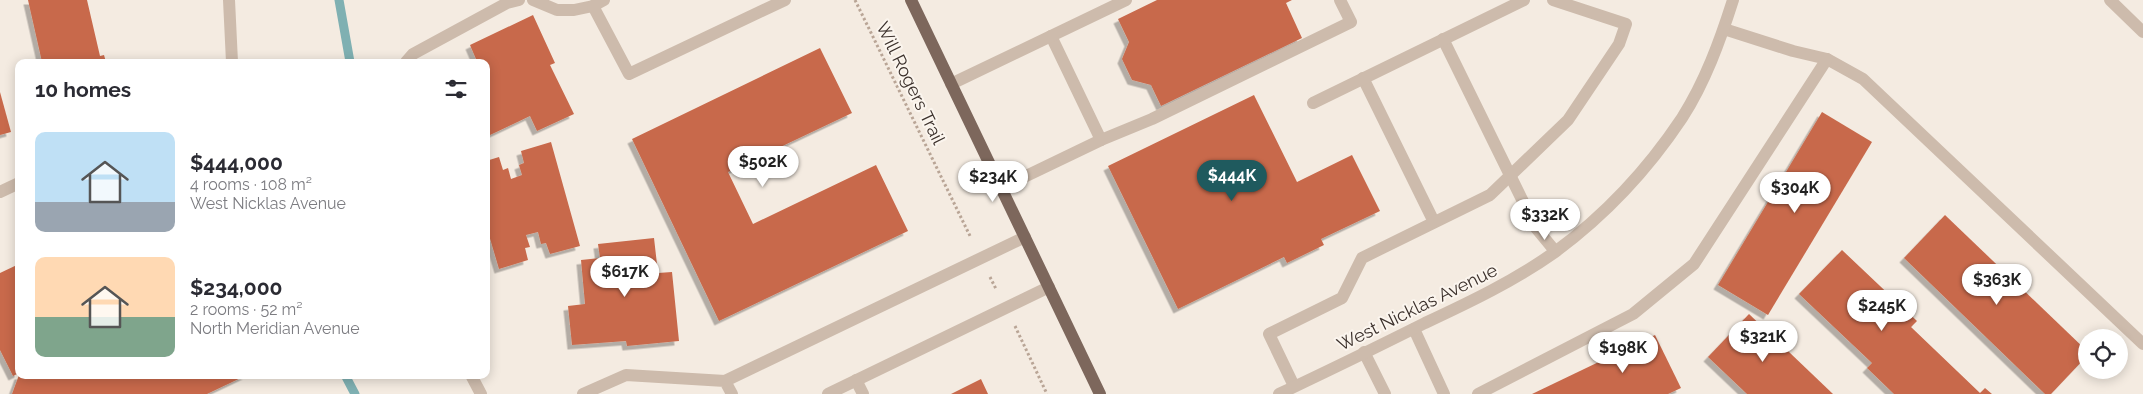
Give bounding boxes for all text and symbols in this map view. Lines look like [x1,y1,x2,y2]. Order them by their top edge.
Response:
street label: Will Rogers Trail [872,18,950,148]
icon: filters [442,75,470,103]
text: 10 homes [35,77,131,102]
pin: $502K [728,146,798,188]
text: $444,000 [190,150,283,175]
icon: home [75,152,135,212]
text: $502K [739,152,787,171]
pin: $234K [958,160,1028,203]
pin: $444K [1197,160,1267,202]
text: $444K [1208,166,1256,185]
text: $234K [969,167,1017,186]
pin: $304K [1760,172,1830,214]
text: 4 rooms · 108 m² [190,175,312,194]
text: $304K [1771,178,1819,197]
text: West Nicklas Avenue [190,194,346,213]
pin: $332K [1510,198,1580,241]
text: $332K [1521,205,1569,224]
pin: $617K [590,256,660,298]
street label: West Nicklas Avenue [1334,259,1501,355]
text: $617K [601,262,649,281]
pin: $363K [1962,264,2032,306]
text: $363K [1973,270,2021,289]
text: $234,000 [190,275,282,300]
icon: home [75,277,135,337]
pin: $245K [1847,290,1917,332]
text: $245K [1858,296,1906,315]
text: 2 rooms · 52 m² [190,300,302,319]
text: North Meridian Avenue [190,319,360,338]
pin: $321K [1728,320,1798,363]
text: $321K [1740,327,1786,346]
map controls [2078,329,2128,379]
button: locate [2078,329,2128,379]
pin: $198K [1588,332,1658,374]
text: $198K [1599,338,1647,357]

